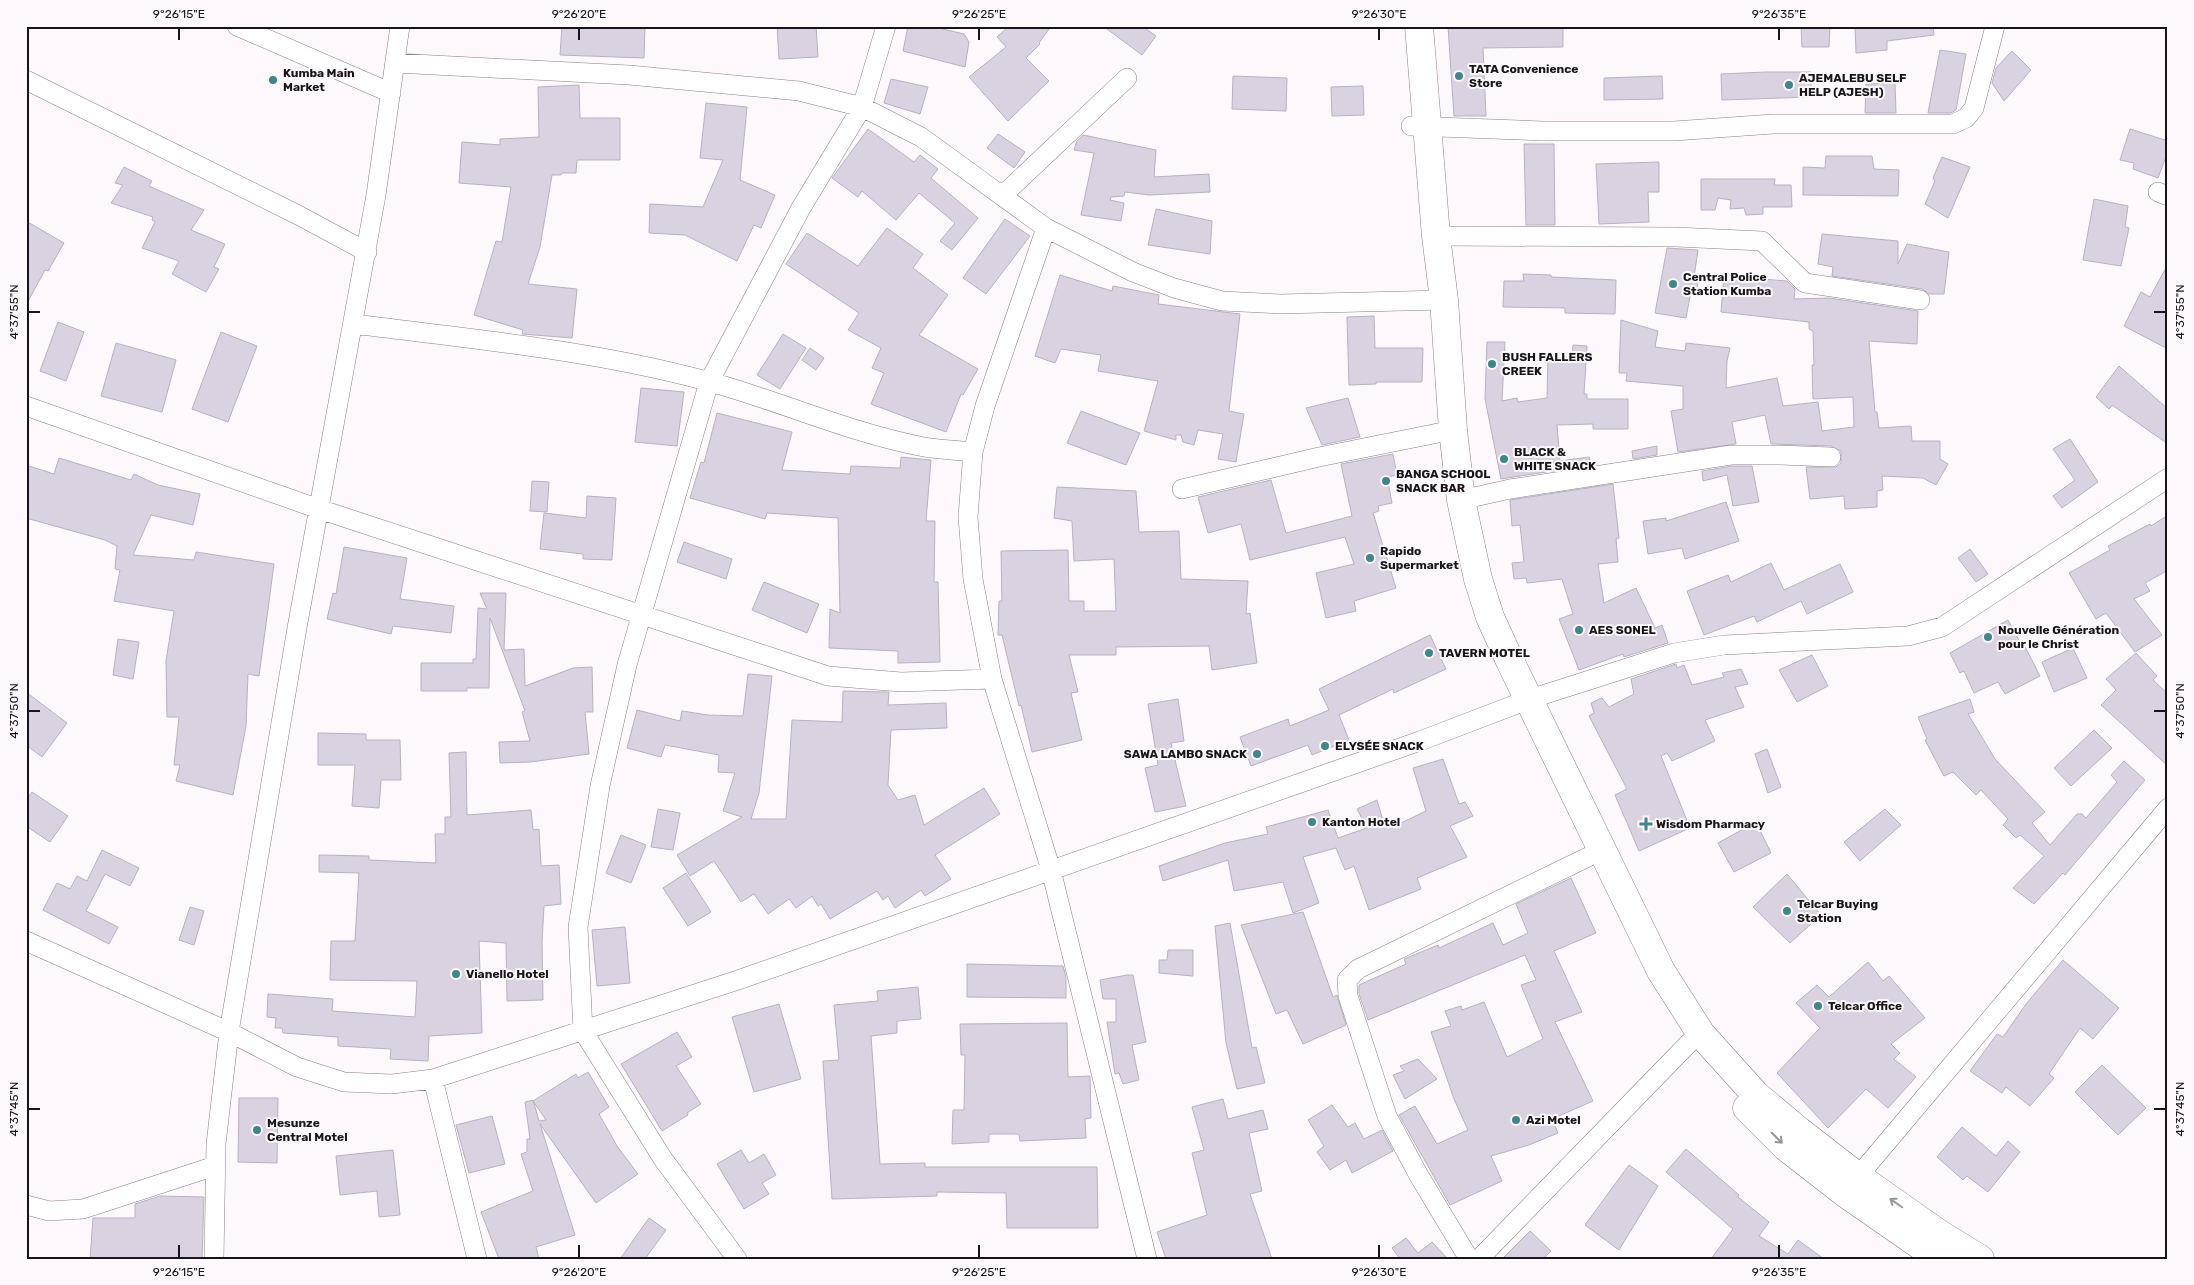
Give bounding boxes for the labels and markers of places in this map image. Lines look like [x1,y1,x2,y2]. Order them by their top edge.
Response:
place label: TATA Convenience Store [1469,62,1579,90]
place label: Kumba Main Market [283,66,355,94]
marker: TATA Convenience Store [1453,70,1465,82]
place label: AJEMALEBU SELF HELP (AJESH) [1799,71,1906,99]
marker: Kumba Main Market [267,74,279,86]
marker: AJEMALEBU SELF HELP (AJESH) [1783,79,1795,91]
place label: Central Police Station Kumba [1683,270,1771,298]
marker: Central Police Station Kumba [1667,278,1679,290]
place label: BUSH FALLERS CREEK [1502,350,1592,378]
marker: BUSH FALLERS CREEK [1486,358,1498,370]
place label: BLACK & WHITE SNACK [1514,445,1596,473]
marker: BLACK & WHITE SNACK [1498,453,1510,465]
place label: BANGA SCHOOL SNACK BAR [1396,467,1490,495]
marker: BANGA SCHOOL SNACK BAR [1380,475,1392,487]
place label: Rapido Supermarket [1380,544,1459,572]
marker: Rapido Supermarket [1364,552,1376,564]
place label: AES SONEL [1589,623,1656,637]
place label: Nouvelle Génération pour le Christ [1998,623,2120,651]
marker: AES SONEL [1573,624,1585,636]
marker: Nouvelle Génération pour le Christ [1982,631,1994,643]
place label: TAVERN MOTEL [1439,646,1530,660]
marker: TAVERN MOTEL [1423,647,1435,659]
place label: ELYSÉE SNACK [1335,739,1424,753]
marker: ELYSÉE SNACK [1319,740,1331,752]
place label: SAWA LAMBO SNACK [1124,747,1247,761]
marker: SAWA LAMBO SNACK [1251,748,1263,760]
place label: Kanton Hotel [1322,815,1400,829]
marker: Kanton Hotel [1306,816,1318,828]
place label: Wisdom Pharmacy [1656,817,1765,831]
marker: Wisdom Pharmacy [1640,818,1652,830]
place label: Telcar Buying Station [1797,897,1878,925]
marker: Telcar Buying Station [1781,905,1793,917]
place label: Vianello Hotel [466,967,549,981]
marker: Vianello Hotel [450,968,462,980]
place label: Telcar Office [1828,999,1902,1013]
marker: Telcar Office [1812,1000,1824,1012]
place label: Azi Motel [1526,1113,1581,1127]
marker: Azi Motel [1510,1114,1522,1126]
place label: Mesunze Central Motel [267,1116,348,1144]
marker: Mesunze Central Motel [251,1124,263,1136]

